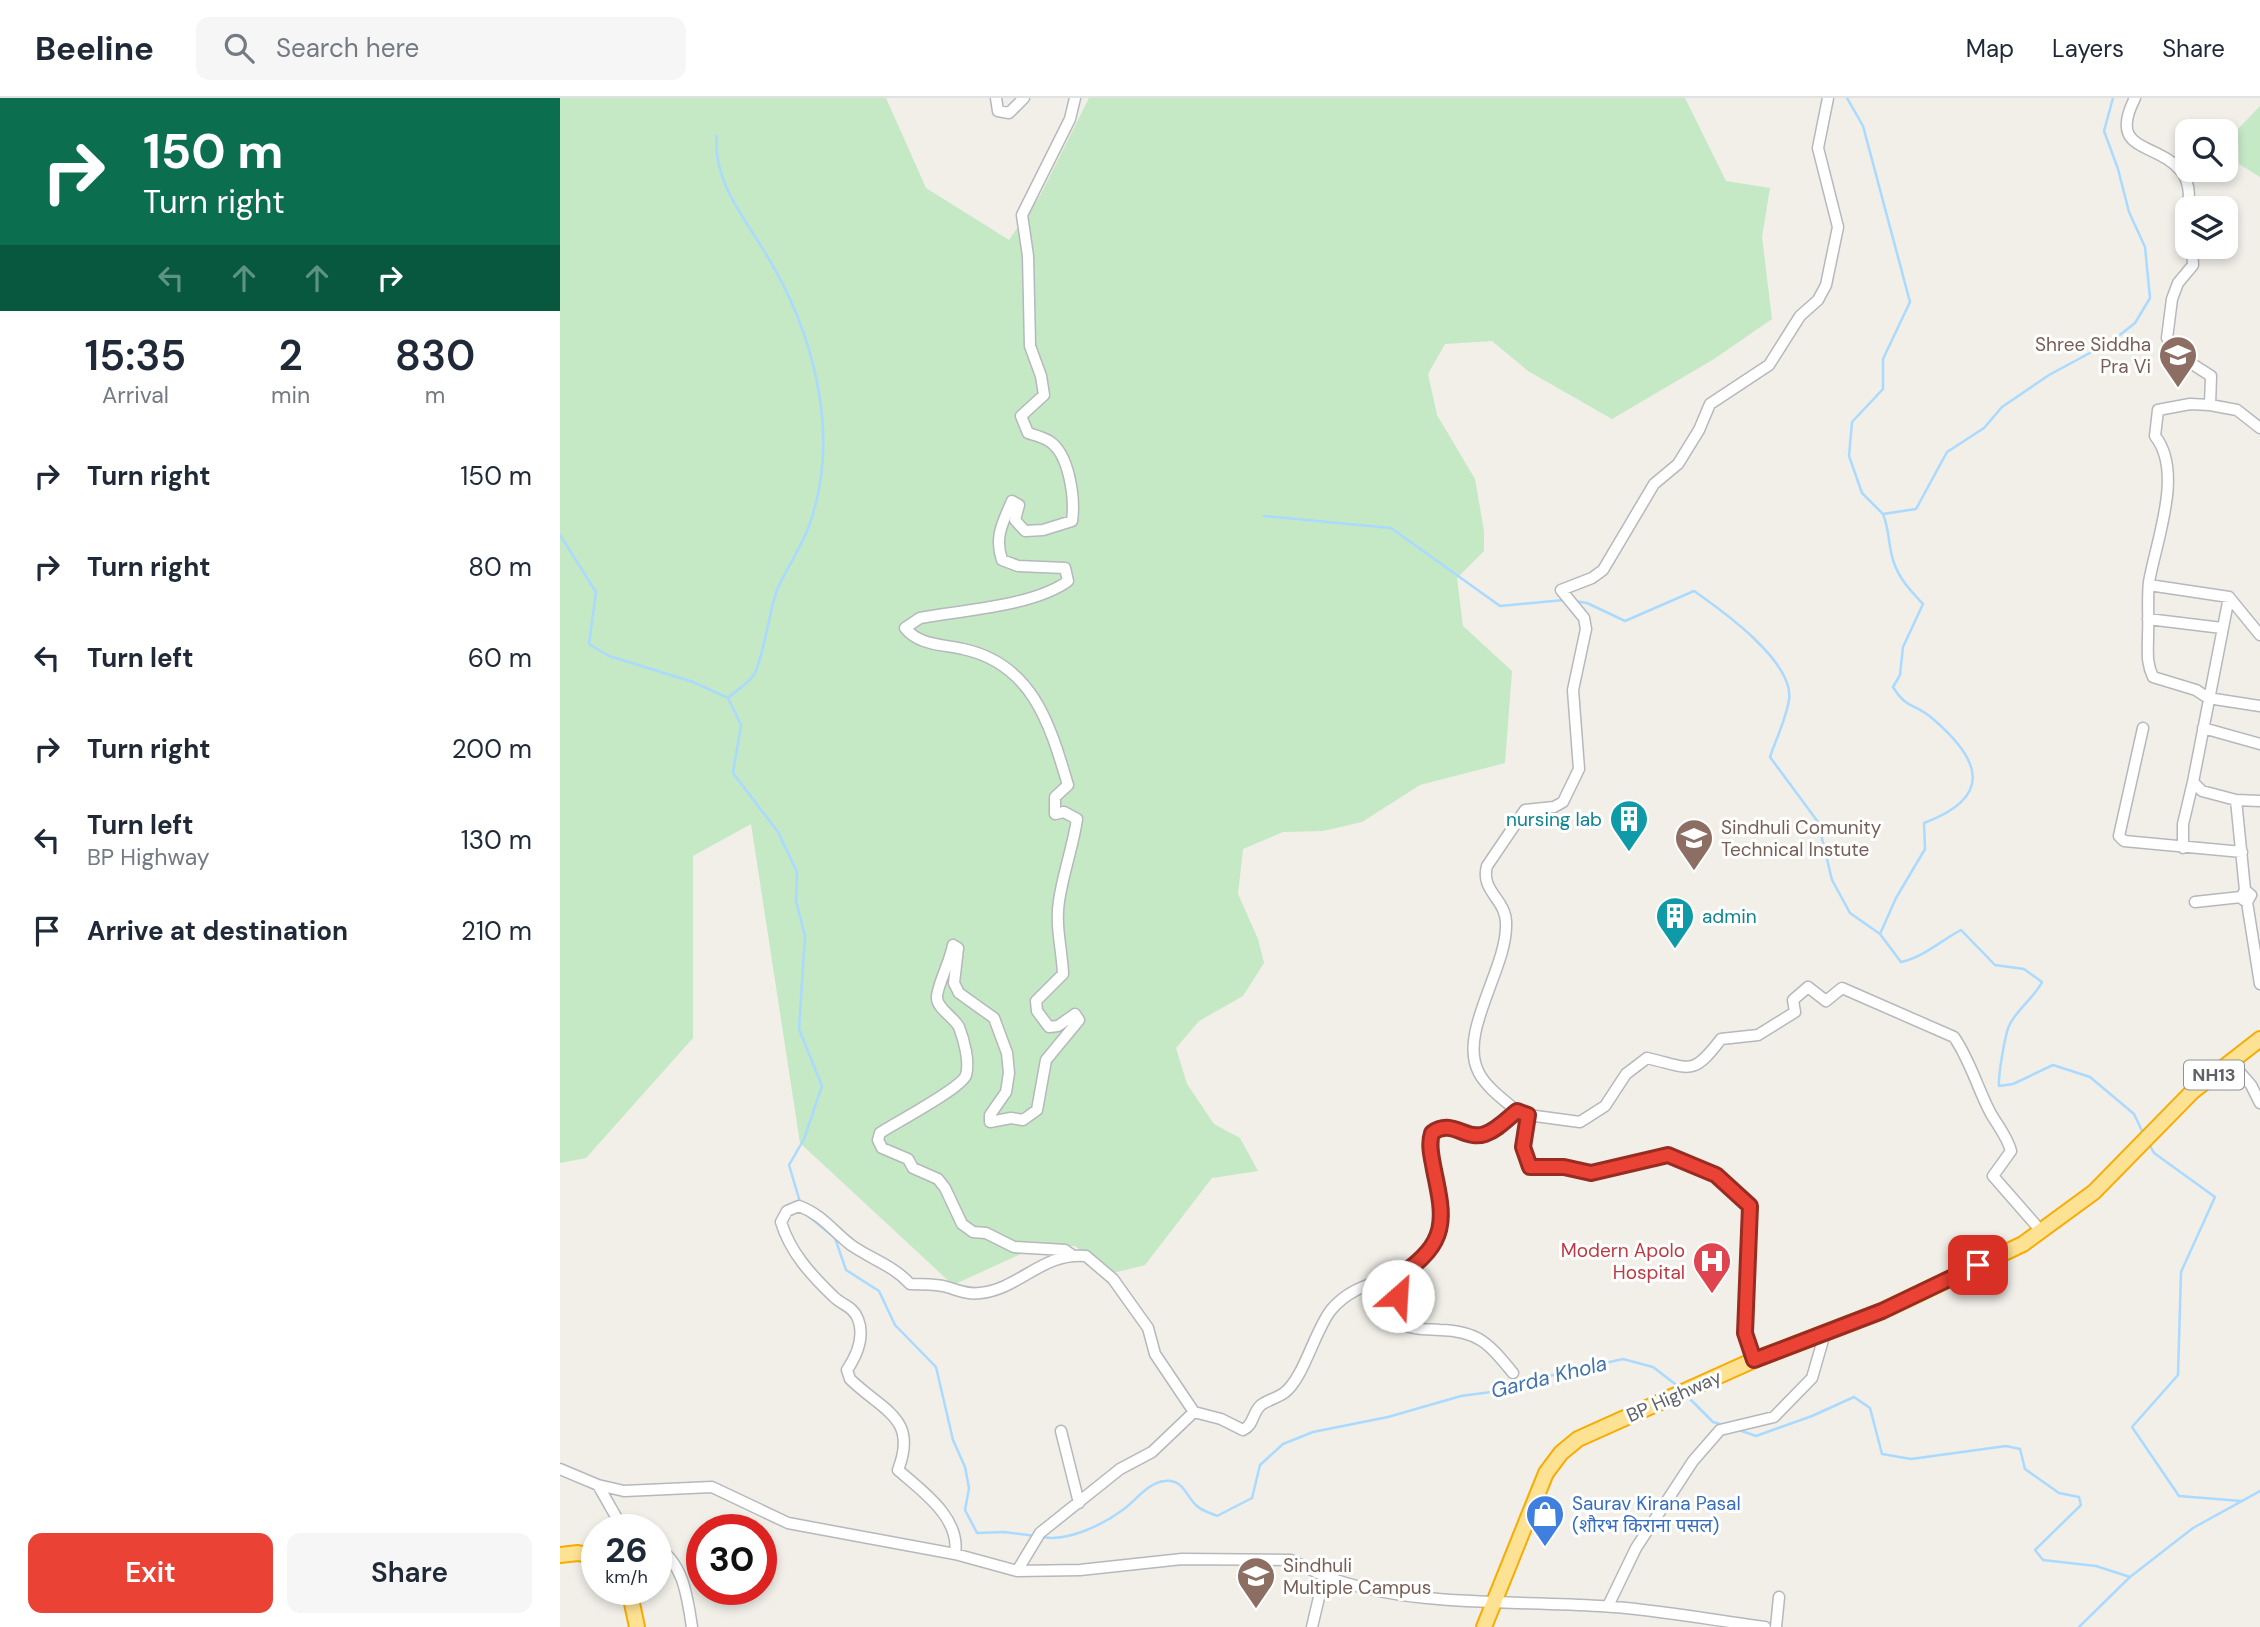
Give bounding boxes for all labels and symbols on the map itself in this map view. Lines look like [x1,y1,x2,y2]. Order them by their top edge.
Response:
place label: Shree Siddha Pra Vi [2035,332,2151,379]
school or university icon: Shree Siddha Pra Vi [2157,334,2199,389]
building icon: nursing lab [1608,798,1650,853]
place label: nursing lab [1506,807,1602,832]
place label: Sindhuli Comunity Technical Instute [1721,815,1882,862]
school or university icon: Sindhuli Comunity Technical Instute [1673,817,1715,872]
building icon: admin [1654,895,1696,950]
place label: admin [1702,904,1757,929]
road number: NH13 [2184,1060,2244,1090]
pin [1948,1235,2008,1295]
place label: Modern Apolo Hospital [1561,1238,1685,1285]
hospital icon: Modern Apolo Hospital [1691,1240,1733,1295]
position arrow [1361,1259,1435,1333]
water label: Garda Khola [1488,1349,1610,1405]
street label: BP Highway [1623,1364,1726,1428]
place label: Saurav Kirana Pasal (शौरभ किराना पसल) [1572,1491,1741,1538]
shop icon: Saurav Kirana Pasal (शौरभ किराना पसल) [1524,1493,1566,1548]
speed limit sign: 30 [686,1514,777,1605]
place label: Sindhuli Multiple Campus [1283,1553,1431,1600]
school or university icon: Sindhuli Multiple Campus [1235,1555,1277,1610]

